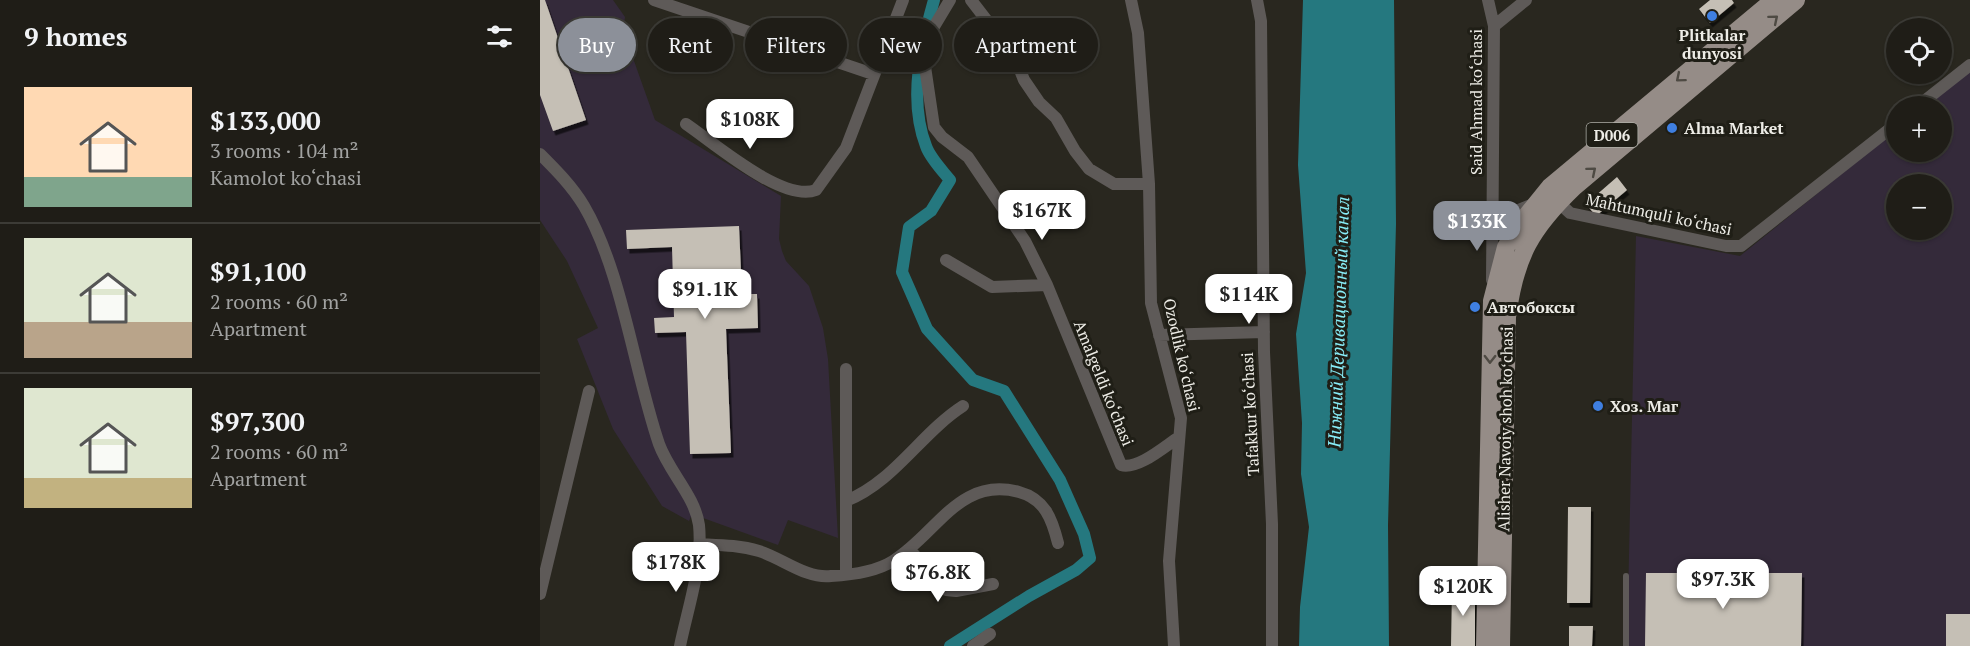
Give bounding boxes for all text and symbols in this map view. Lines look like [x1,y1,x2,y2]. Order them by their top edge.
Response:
marker: Plitkalar dunyosi [1705,9,1719,23]
one-way arrow [1767,15,1778,26]
chip: Buy [558,18,636,72]
chip: Rent [648,18,733,72]
chip: Filters [745,18,847,72]
chip: New [859,18,942,72]
chip: Apartment [954,18,1098,72]
map controls [1886,18,1952,240]
button: locate [1886,18,1952,84]
text: 9 homes [24,19,128,53]
icon: filters [483,20,516,53]
place label: Plitkalar dunyosi [1679,24,1745,64]
street label: Said Ahmad ko‘chasi [1465,29,1487,175]
one-way arrow [1676,70,1687,81]
button: + [1886,96,1952,162]
pin: $108K [708,99,792,150]
text: $133,000 [210,103,321,137]
text: $108K [720,105,780,132]
icon: home [72,111,144,183]
place label: Alma Market [1684,117,1784,139]
marker: Alma Market [1665,121,1679,135]
road number: D006 [1586,123,1638,147]
text: 3 rooms · 104 m² [210,137,358,164]
text: Kamolot ko‘chasi [210,164,362,191]
one-way arrow [1585,168,1596,179]
button: − [1886,174,1952,240]
street label: Mahtumquli ko‘chasi [1584,188,1734,240]
pin: $167K [1000,190,1084,241]
text: $167K [1012,196,1072,223]
water label: Нижний Деривационный канал [1322,196,1354,449]
pin: $133K [1435,201,1519,252]
text: $133K [1447,207,1507,234]
text: $91,100 [210,254,306,288]
icon: home [72,262,144,334]
pin: $91.1K [656,269,754,320]
pin: $114K [1207,274,1291,325]
text: $91.1K [672,275,738,302]
text: $114K [1219,280,1279,307]
text: 2 rooms · 60 m² [210,288,348,315]
street label: Ozodlik ko‘chasi [1158,296,1206,414]
place label: Автобоксы [1487,296,1575,318]
marker: Автобоксы [1468,300,1482,314]
text: Apartment [210,315,307,342]
street label: Amalgeldi ko‘chasi [1069,317,1139,449]
street label: Alisher Navoiy shoh koʻchasi [1492,326,1518,532]
street label: Tafakkur ko‘chasi [1236,351,1264,476]
one-way arrow [1484,355,1497,364]
place label: Хоз. Маг [1610,395,1679,417]
marker: Хоз. Маг [1591,399,1605,413]
text: $97,300 [210,404,305,438]
icon: home [72,412,144,484]
text: 2 rooms · 60 m² [210,438,348,465]
text: Apartment [210,465,307,492]
pin: $178K [634,542,718,593]
text: $178K [646,548,706,575]
pin: $76.8K [889,552,987,603]
text: $76.8K [905,558,971,585]
pin: $97.3K [1674,559,1772,610]
text: $97.3K [1691,565,1755,592]
pin: $120K [1421,566,1505,617]
text: $120K [1433,572,1493,599]

